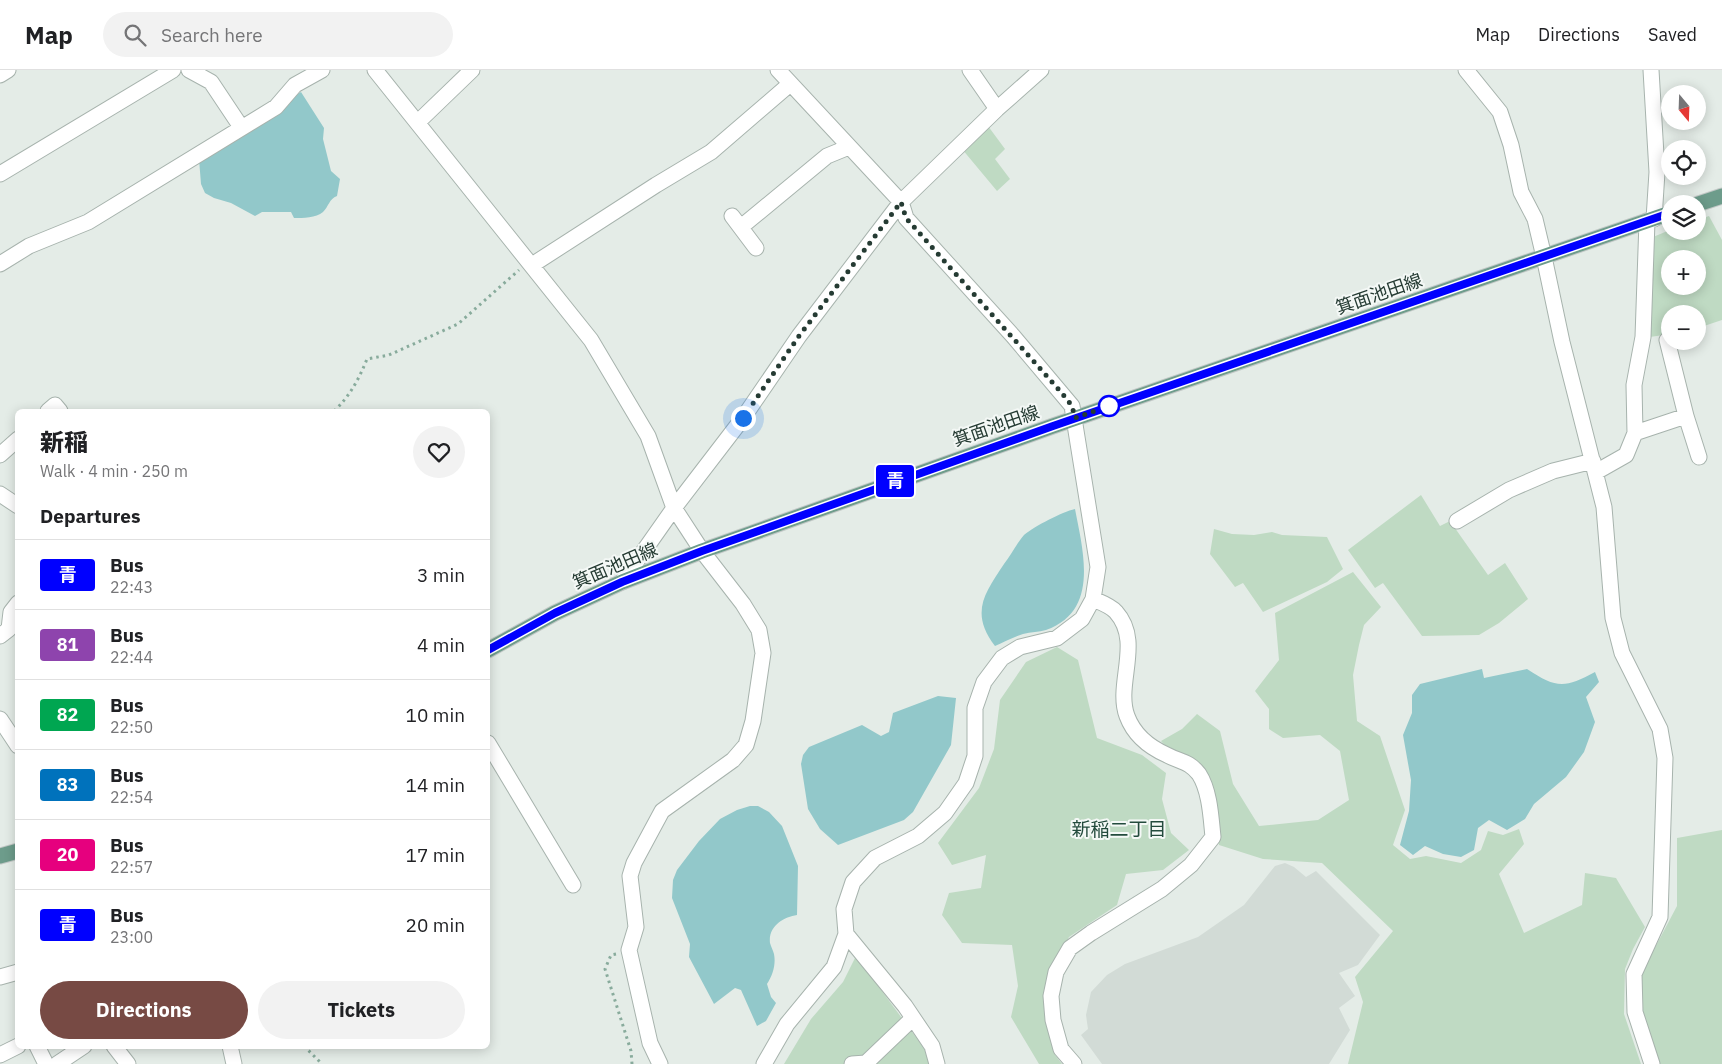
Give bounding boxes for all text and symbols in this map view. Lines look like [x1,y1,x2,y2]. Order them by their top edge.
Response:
search box [103,12,453,57]
text: Map [25,19,73,51]
icon: search [121,21,149,49]
text: Search here [161,23,263,47]
text: Map [1475,23,1510,46]
text: Directions [1538,23,1620,46]
text: Saved [1648,23,1697,46]
north arrow [1661,85,1706,130]
map controls [1661,85,1706,350]
button: locate [1661,140,1706,185]
button: layers [1661,195,1706,240]
button: + [1661,250,1706,295]
street label: 箕面池田線 [1333,268,1425,319]
button: − [1661,305,1706,350]
unlabelled marker [1098,395,1120,417]
street label: 箕面池田線 [950,400,1042,451]
your location [731,406,756,431]
text: 新稲 [40,426,88,458]
button: heart [413,426,465,478]
text: Walk · 4 min · 250 m [40,461,188,481]
line badge: 青 [879,465,911,497]
text: 青 [886,469,904,492]
text: Departures [40,504,140,528]
street label: 箕面池田線 [569,537,661,594]
text: Bus [110,553,144,577]
text: 青 [59,563,77,586]
text: 3 min [417,563,465,587]
text: 22:43 [110,577,153,597]
text: Bus [110,623,144,647]
text: 81 [57,633,78,656]
text: 4 min [417,633,465,657]
text: 22:44 [110,647,153,667]
text: Bus [110,693,144,717]
text: 82 [57,703,78,726]
text: 10 min [406,703,465,727]
text: 22:50 [110,717,153,737]
text: Bus [110,763,144,787]
text: 83 [57,773,78,796]
text: 14 min [406,773,465,797]
text: 22:54 [110,787,153,807]
district label: 新稲二丁目 [1071,817,1167,841]
text: Bus [110,833,144,857]
text: 20 [57,843,78,866]
text: 17 min [406,843,465,867]
text: 22:57 [110,857,153,877]
text: Bus [110,903,144,927]
text: 青 [59,913,77,936]
text: 20 min [406,913,465,937]
text: 23:00 [110,927,153,947]
button: Directions [40,981,248,1039]
button: Tickets [258,981,465,1039]

